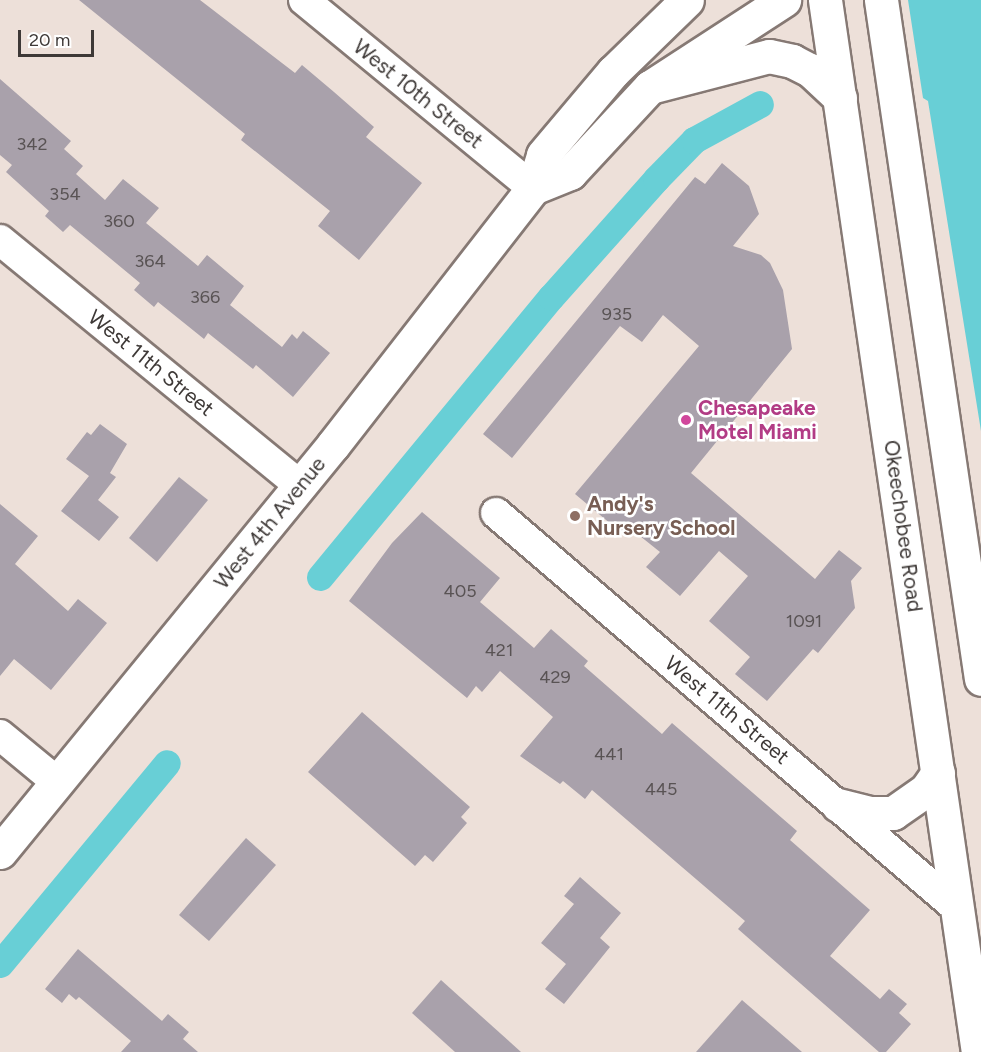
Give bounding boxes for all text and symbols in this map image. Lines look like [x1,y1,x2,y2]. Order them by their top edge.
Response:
scale bar [21,18,98,56]
text: 20 m [29,29,70,51]
street label: West 10th Street [348,34,488,154]
house number: 342 [16,133,48,155]
house number: 354 [49,183,81,205]
house number: 360 [103,210,135,232]
house number: 364 [134,250,166,272]
house number: 366 [190,286,220,308]
house number: 935 [602,303,632,325]
street label: West 11th Street [83,305,219,421]
place label: Chesapeake Motel Miami [698,395,817,445]
marker: Chesapeake Motel Miami [679,413,693,427]
street label: Okeechobee Road [878,438,928,614]
street label: West 4th Avenue [209,452,331,594]
place label: Andy's Nursery School [587,491,735,541]
marker: Andy's Nursery School [568,509,582,523]
house number: 405 [443,580,477,602]
house number: 1091 [786,610,822,632]
house number: 421 [485,639,513,661]
street label: West 11th Street [660,651,794,769]
house number: 429 [539,666,571,688]
house number: 441 [594,743,624,765]
house number: 445 [645,778,677,800]

